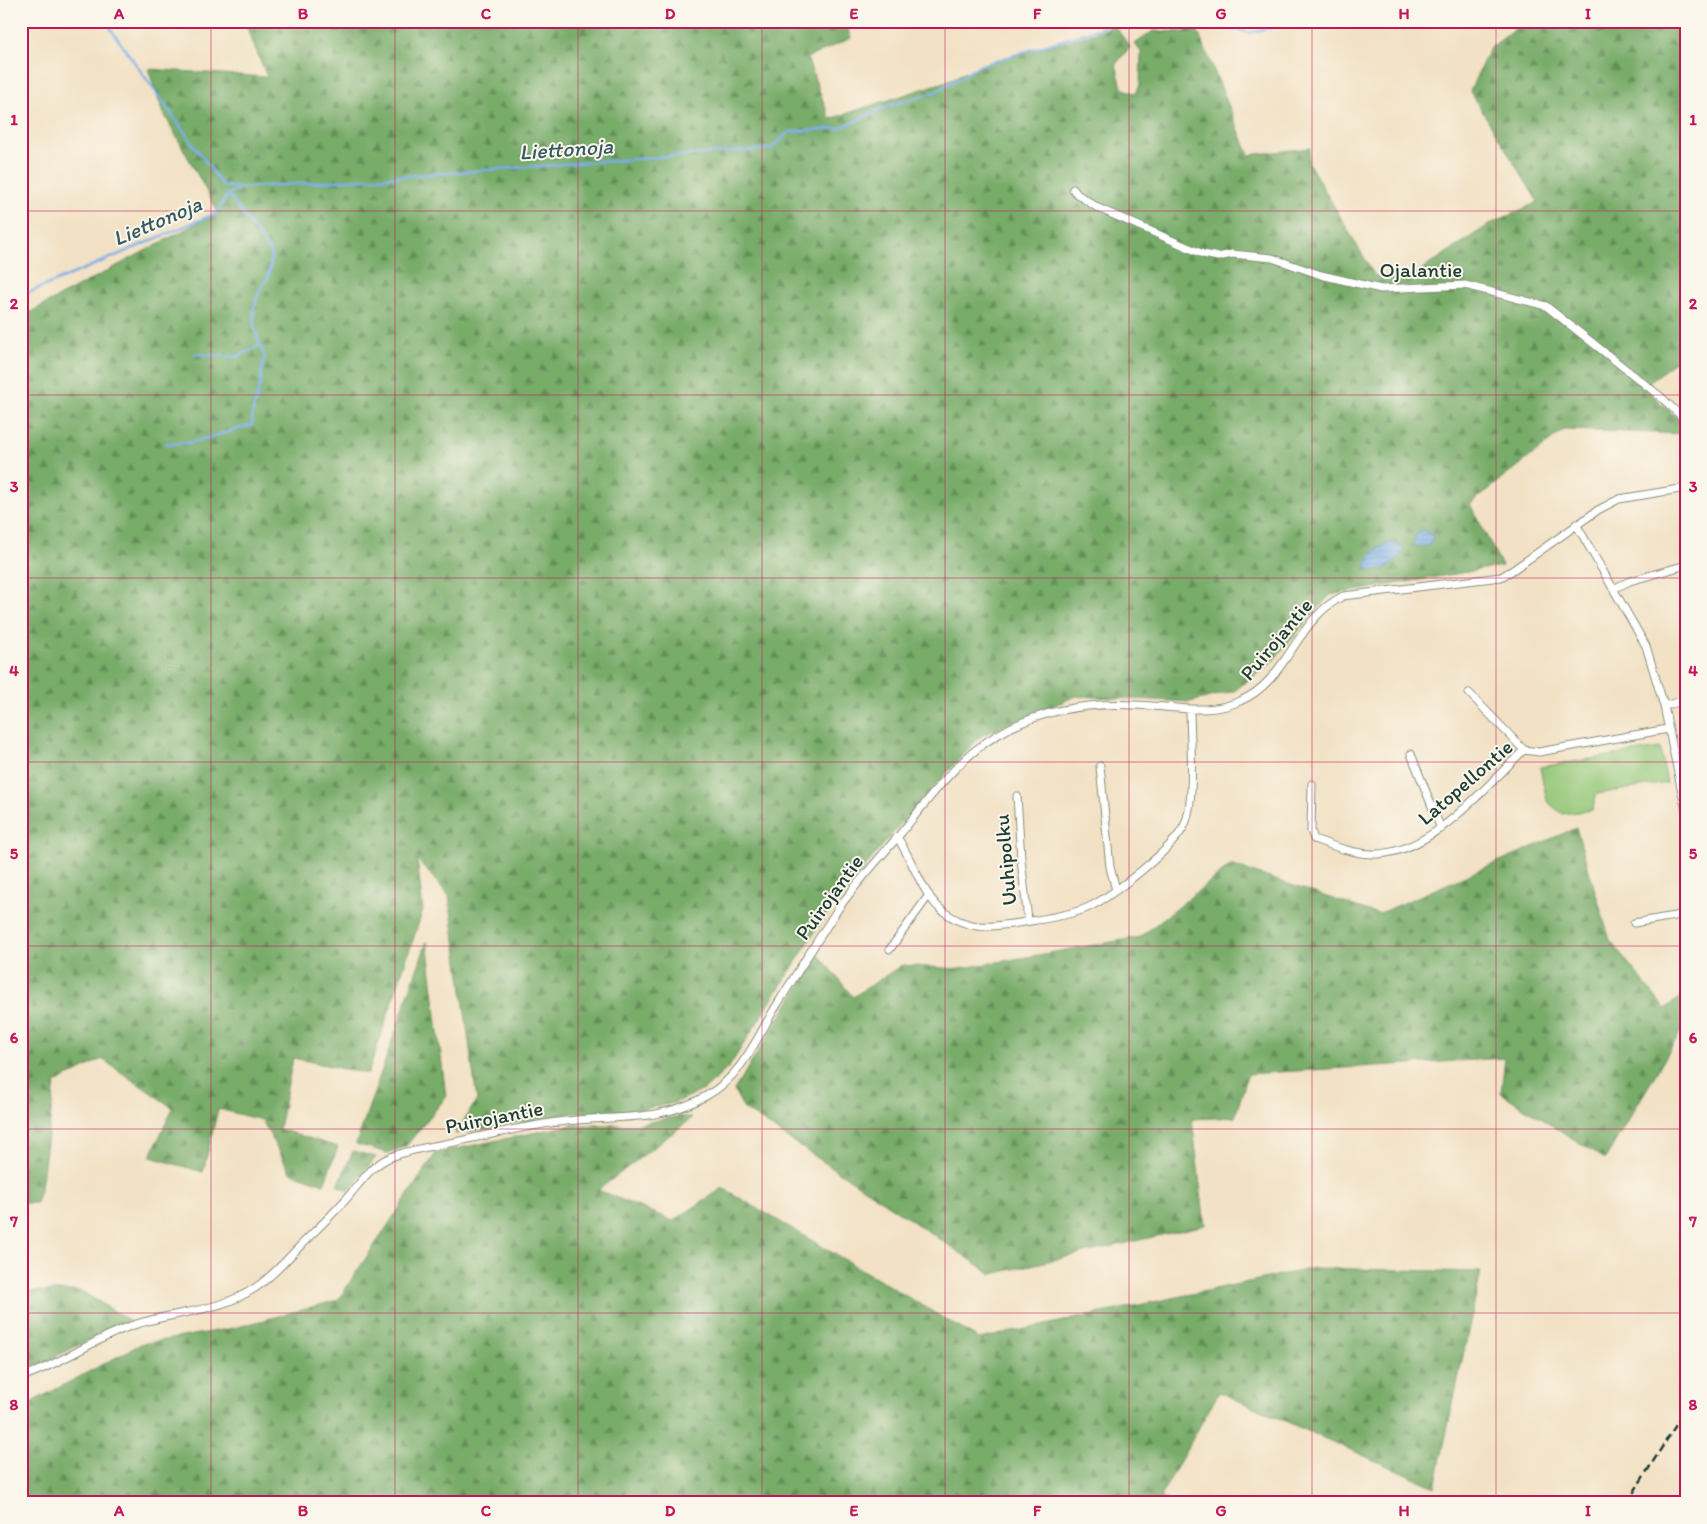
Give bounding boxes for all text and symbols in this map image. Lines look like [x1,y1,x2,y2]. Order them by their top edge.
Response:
text: A [113,4,125,23]
text: B [298,4,309,23]
text: C [481,4,492,23]
text: D [665,4,676,23]
text: E [850,4,859,23]
text: F [1033,4,1042,23]
text: G [1215,4,1227,23]
text: H [1398,4,1410,23]
text: I [1585,4,1591,23]
text: 1 [10,110,18,129]
text: 1 [1689,110,1697,129]
water label: Liettonoja [518,132,615,166]
water label: Liettonoja [109,190,207,252]
street label: Ojalantie [1380,257,1462,282]
text: 2 [10,294,19,313]
text: 2 [1689,294,1698,313]
text: 3 [10,477,19,496]
text: 3 [1689,477,1698,496]
street label: Puirojantie [1234,593,1318,685]
text: 4 [9,661,19,680]
text: 4 [1688,661,1698,680]
street label: Latopellontie [1412,734,1518,830]
street label: Uuhipolku [989,813,1021,907]
text: 5 [10,844,19,863]
text: 5 [1689,844,1698,863]
street label: Puirojantie [790,849,868,945]
text: 6 [10,1028,19,1047]
text: 6 [1689,1028,1698,1047]
street label: Puirojantie [443,1095,545,1139]
text: 7 [9,1212,18,1231]
text: 7 [1688,1212,1697,1231]
text: 8 [10,1395,19,1414]
text: 8 [1689,1395,1698,1414]
text: A [113,1501,125,1520]
text: B [298,1501,309,1520]
text: C [481,1501,492,1520]
text: D [665,1501,676,1520]
text: E [850,1501,859,1520]
text: F [1033,1501,1042,1520]
text: G [1215,1501,1227,1520]
text: H [1398,1501,1410,1520]
text: I [1585,1501,1591,1520]

